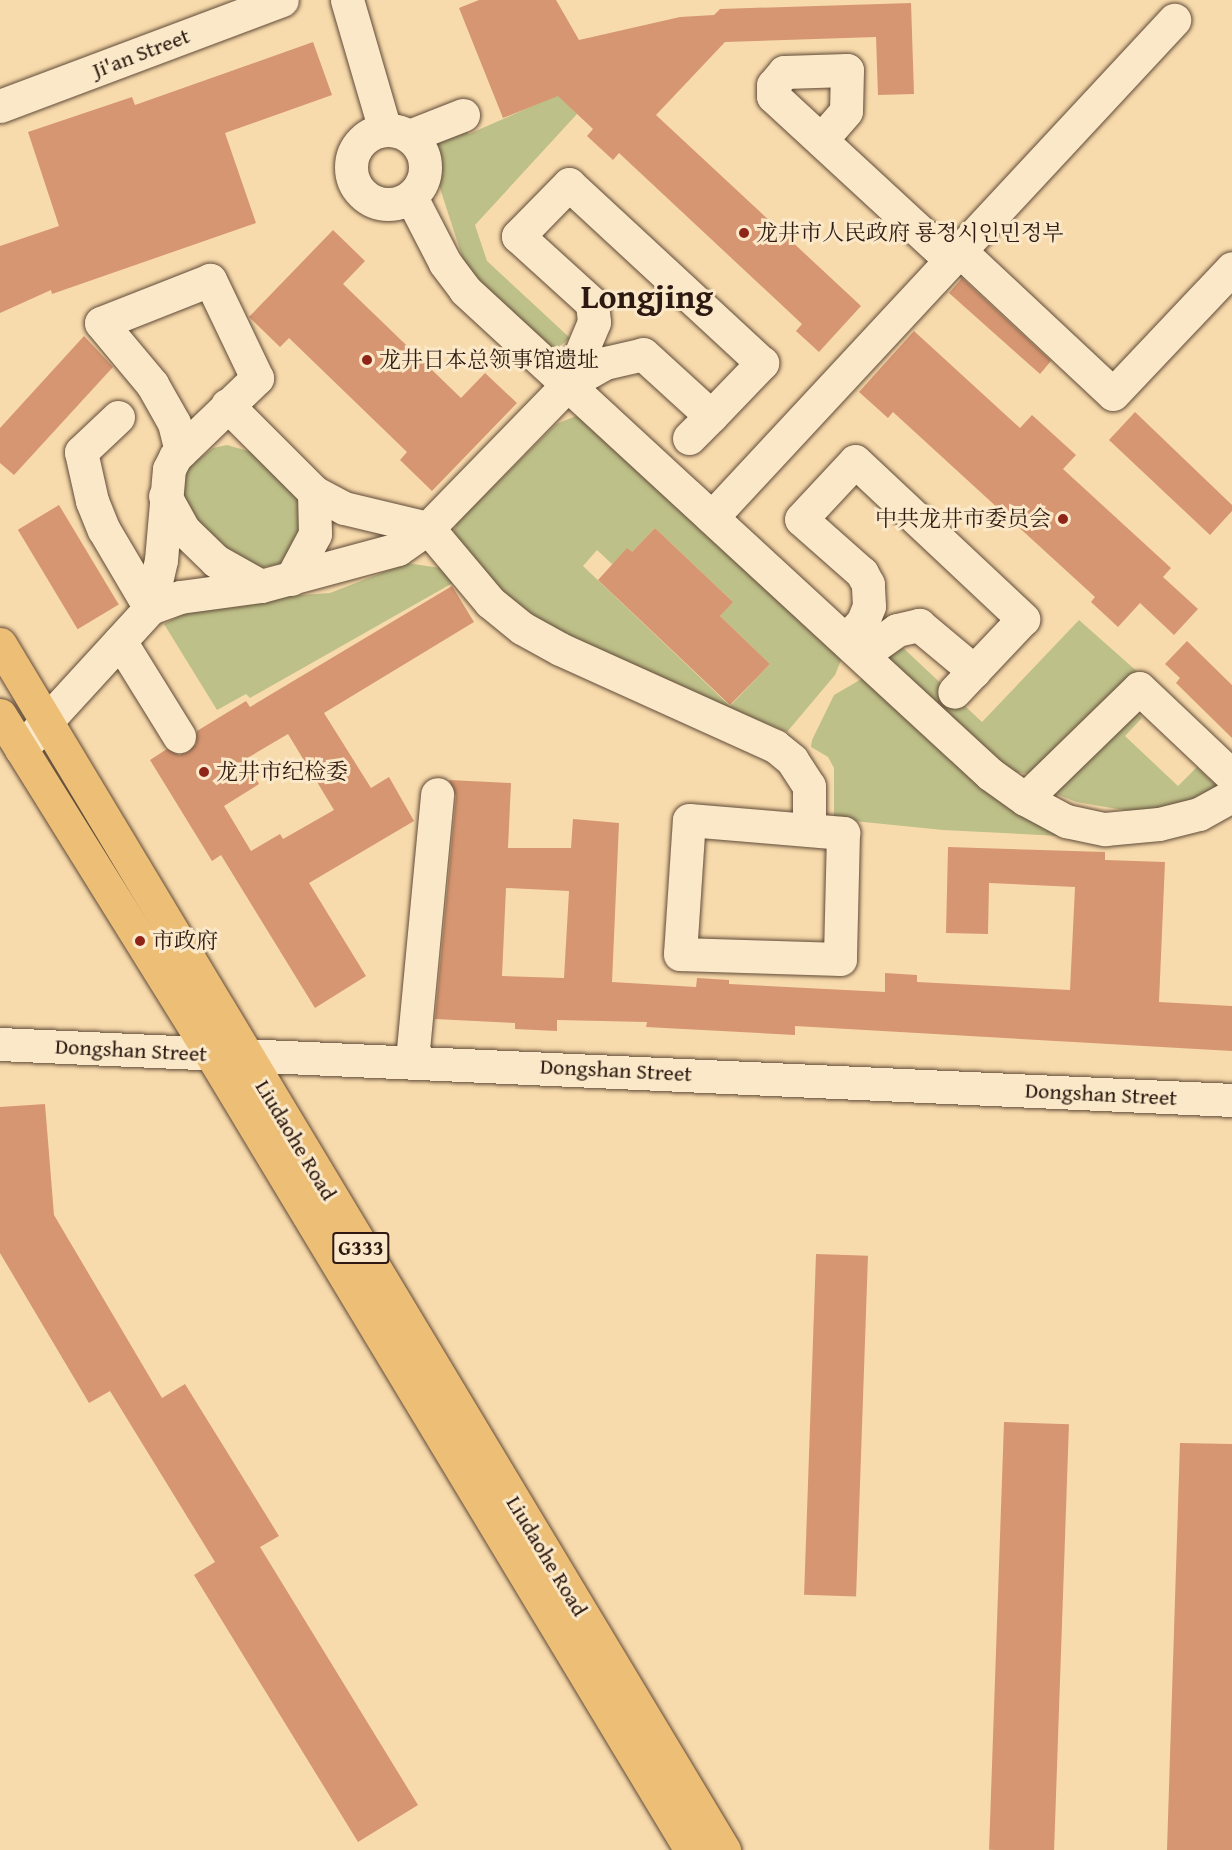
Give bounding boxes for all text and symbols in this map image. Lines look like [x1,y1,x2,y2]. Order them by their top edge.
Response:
street label: Ji'an Street [89,22,193,84]
place label: 龙井市人民政府 룡정시인민정부 [756,220,1064,246]
marker: 龙井市人民政府 룡정시인민정부 [737,226,751,240]
district label: Longjing [581,276,713,316]
place label: 龙井日本总领事馆遗址 [379,347,599,373]
marker: 龙井日本总领事馆遗址 [360,353,374,367]
place label: 中共龙井市委员会 [875,506,1051,532]
marker: 中共龙井市委员会 [1056,512,1070,526]
place label: 龙井市纪检委 [216,759,348,785]
marker: 龙井市纪检委 [197,765,211,779]
place label: 市政府 [152,928,218,954]
marker: 市政府 [133,934,147,948]
street label: Dongshan Street [54,1033,208,1067]
street label: Dongshan Street [539,1053,693,1087]
street label: Liudaohe Road [250,1075,342,1205]
street label: Dongshan Street [1024,1077,1178,1111]
road number: G333 [331,1230,391,1266]
street label: Liudaohe Road [501,1491,593,1621]

